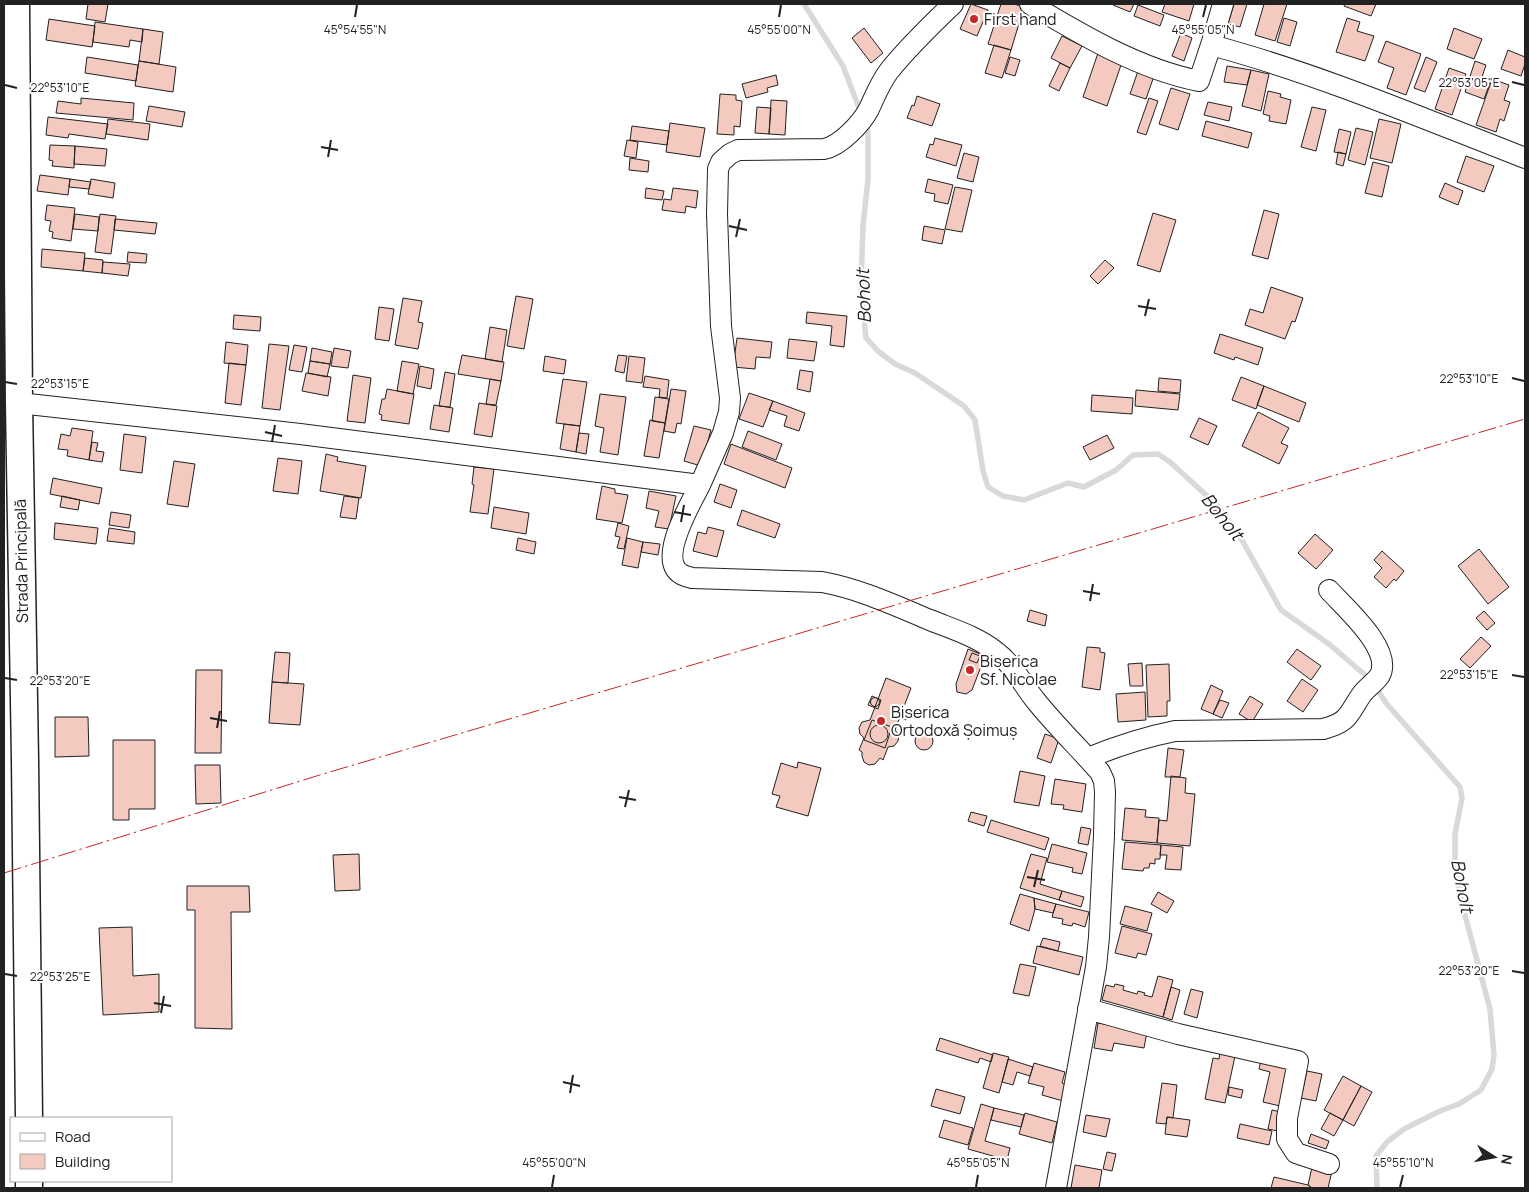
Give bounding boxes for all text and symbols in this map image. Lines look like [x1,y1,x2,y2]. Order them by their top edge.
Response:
place label: First hand [984,8,1057,30]
marker: First hand [968,13,980,25]
text: 45°54'55"N [324,21,386,38]
text: 45°55'00"N [747,21,811,38]
text: 45°55'05"N [1172,21,1235,38]
text: 22°53'05"E [1438,74,1500,91]
text: 22°53'10"E [31,79,90,96]
water label: Boholt [850,267,876,324]
text: 22°53'10"E [1440,370,1499,387]
text: 22°53'15"E [31,375,89,392]
water label: Boholt [1196,488,1250,546]
street label: Strada Principală [9,499,33,623]
place label: Biserica Sf. Nicolae [980,650,1057,690]
marker: Biserica Sf. Nicolae [964,664,976,676]
text: 22°53'15"E [1440,666,1498,683]
text: 22°53'20"E [30,672,91,689]
place label: Biserica Ortodoxă Șoimuș [891,701,1017,741]
marker: Biserica Ortodoxă Șoimuș [875,715,887,727]
water label: Boholt [1446,857,1480,917]
text: 22°53'20"E [1439,962,1500,979]
text: 22°53'25"E [30,968,90,985]
legend [10,1117,172,1182]
text: Road [55,1126,91,1147]
north arrow [1469,1132,1519,1182]
text: Building [55,1151,110,1172]
text: N [1497,1153,1518,1166]
text: 45°55'00"N [522,1154,586,1171]
text: 45°55'05"N [947,1154,1010,1171]
text: 45°55'10"N [1373,1154,1433,1171]

